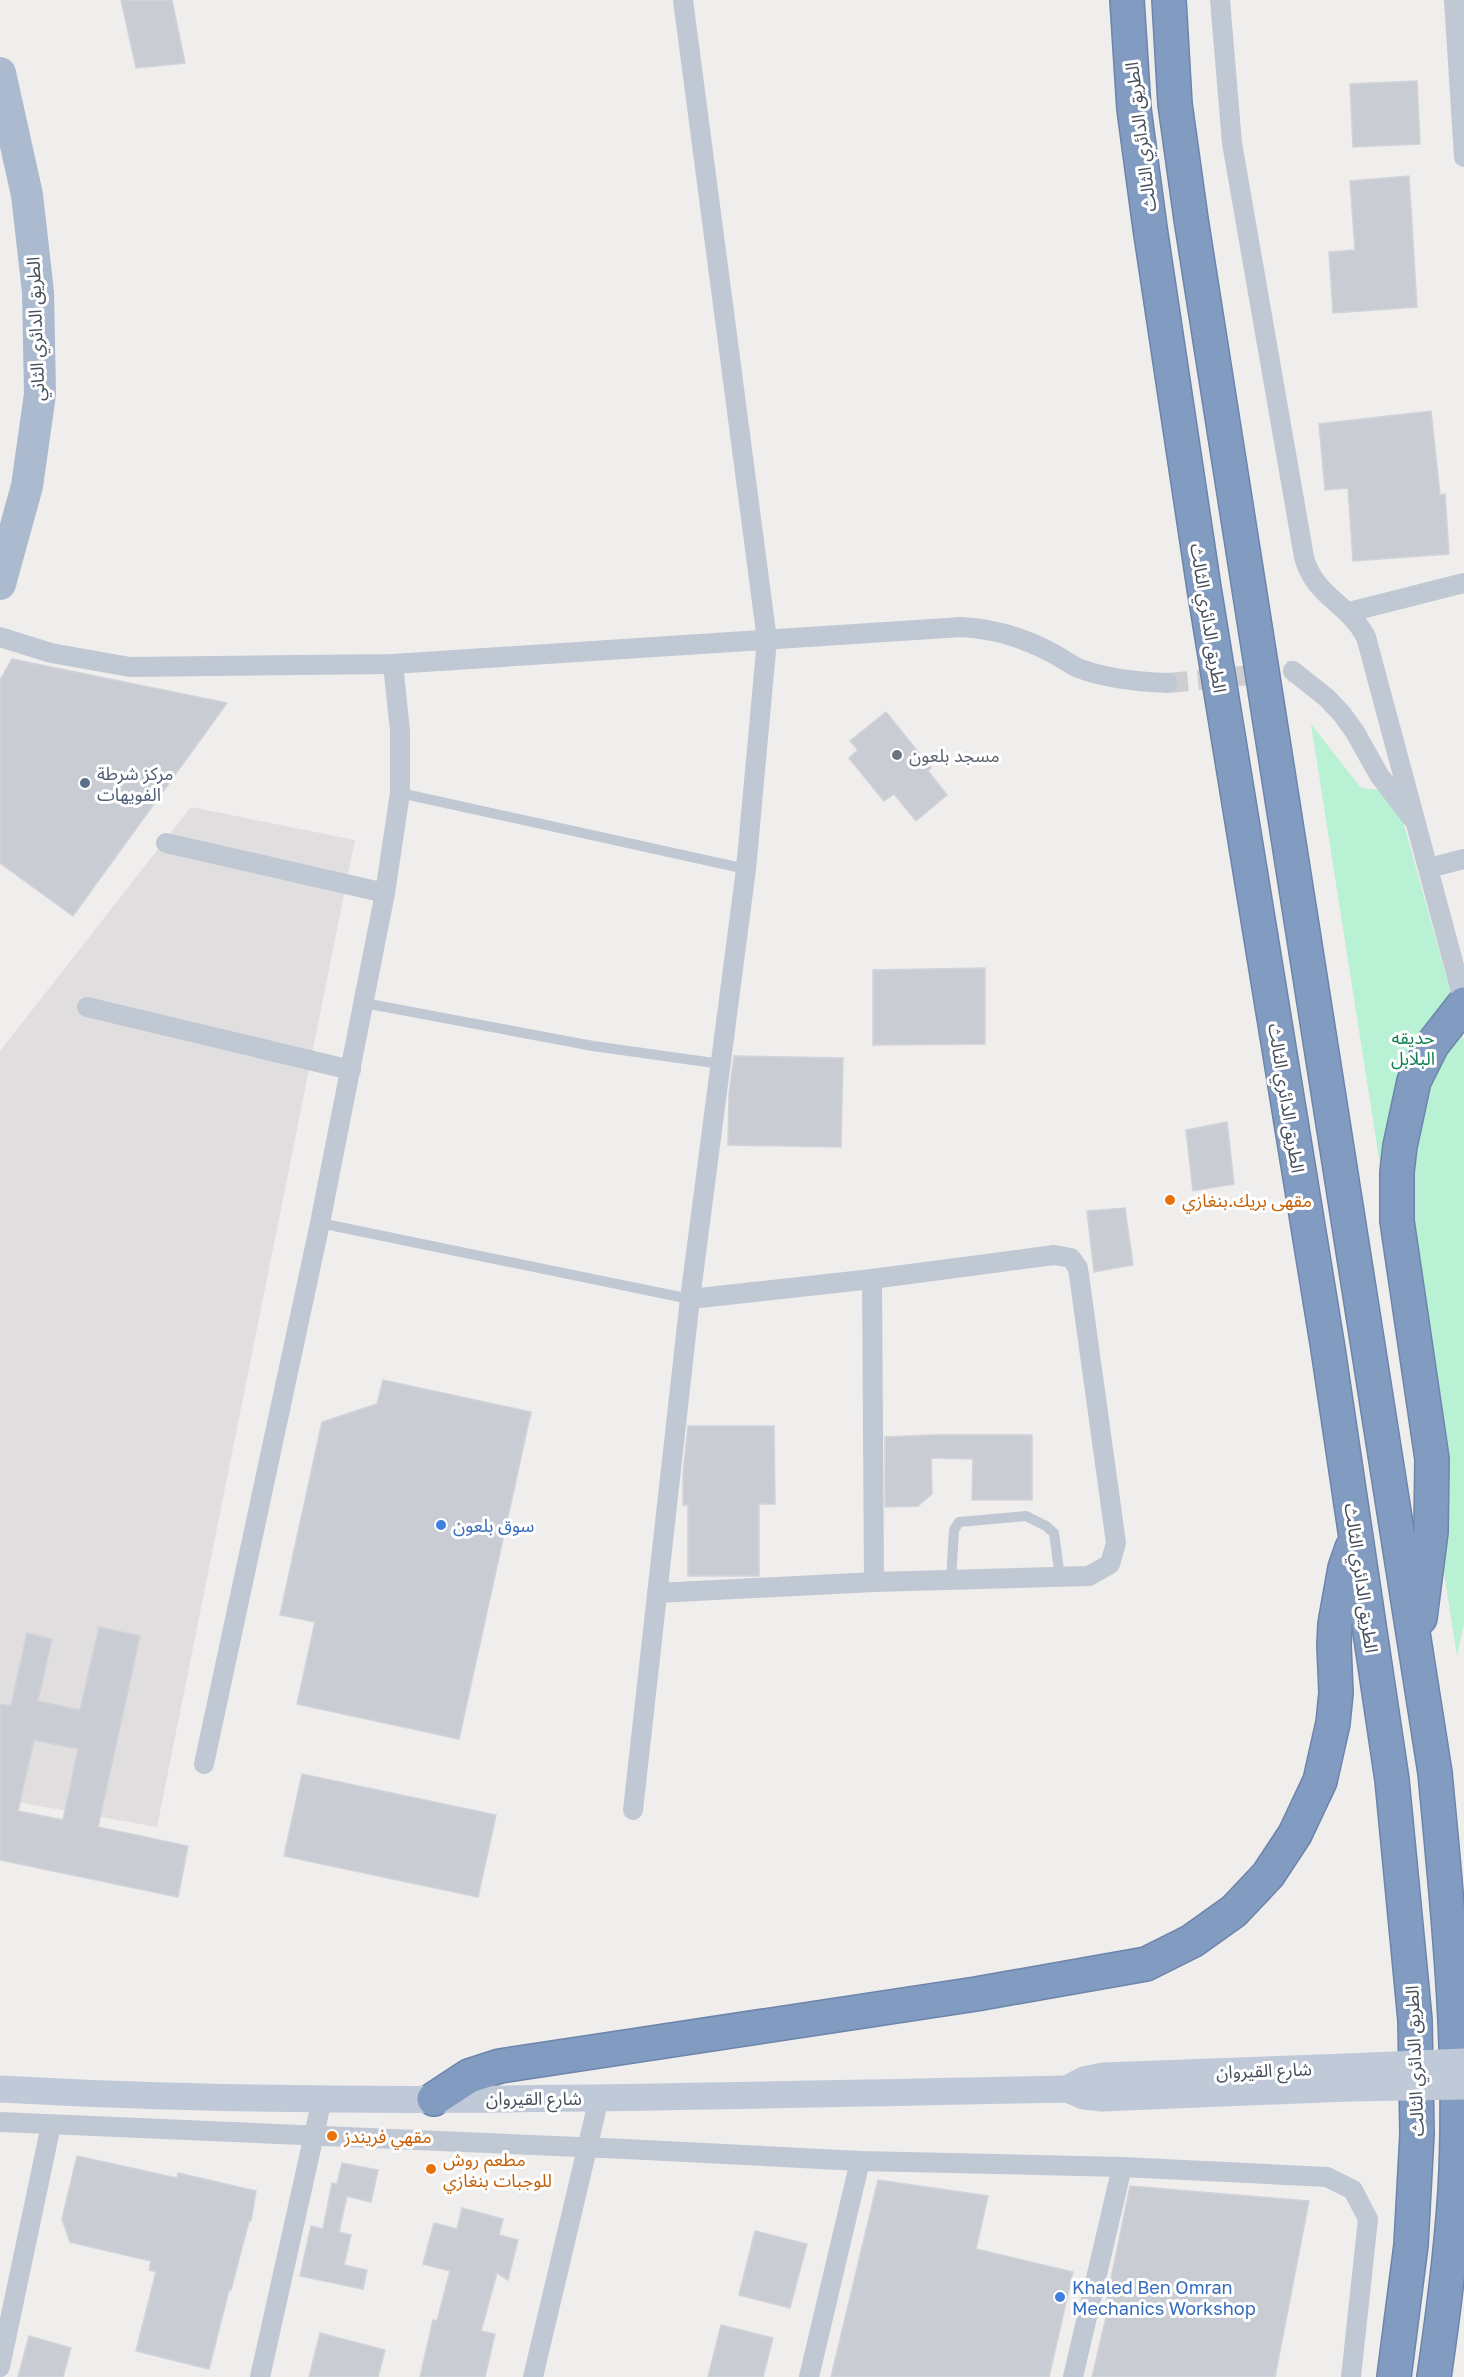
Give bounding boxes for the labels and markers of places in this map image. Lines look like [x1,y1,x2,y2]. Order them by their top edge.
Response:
place label: مسجد بلعون [909,744,1000,767]
marker: مسجد بلعون [890,748,904,762]
place label: مركز شرطة الفويهات [97,762,174,806]
marker: مركز شرطة الفويهات [78,776,92,790]
place label: مقهى بريك.بنغازي [1182,1189,1312,1214]
marker: مقهى بريك.بنغازي [1163,1193,1177,1207]
place label: سوق بلعون [453,1514,535,1537]
marker: سوق بلعون [434,1518,448,1532]
place label: مقهي فريندز [343,2125,432,2150]
marker: مقهي فريندز [325,2129,339,2143]
place label: مطعم روش للوجبات بنغازي [443,2148,552,2194]
marker: مطعم روش للوجبات بنغازي [424,2162,438,2176]
place label: Khaled Ben Omran Mechanics Workshop [1072,2276,1256,2319]
marker: Khaled Ben Omran Mechanics Workshop [1053,2290,1067,2304]

